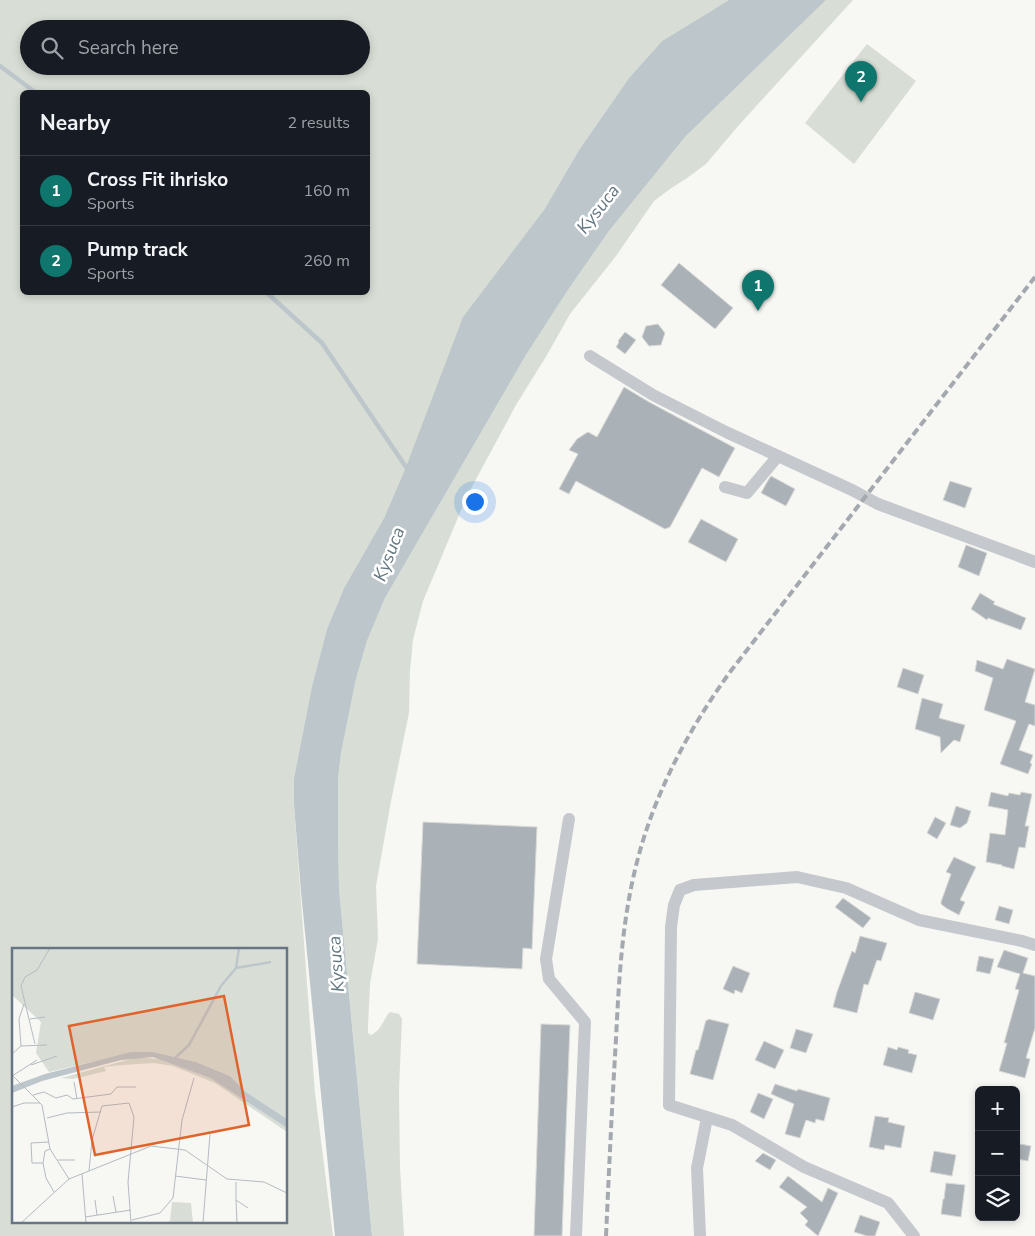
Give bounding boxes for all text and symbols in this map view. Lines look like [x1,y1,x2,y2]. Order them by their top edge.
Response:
search box [20,20,370,75]
icon: search [38,34,66,62]
text: Search here [78,35,179,61]
pin: 2 [845,61,877,102]
text: Nearby [40,109,110,137]
text: 2 results [288,112,350,134]
text: Cross Fit ihrisko [87,167,228,193]
water label: Kysuca [571,179,625,239]
text: 1 [51,180,61,202]
text: 160 m [303,180,350,202]
text: Sports [87,193,135,215]
text: Pump track [87,237,188,263]
text: 2 [51,250,61,272]
text: 260 m [303,250,350,272]
text: Sports [87,263,135,285]
pin: 1 [742,270,774,311]
your location [462,489,488,515]
water label: Kysuca [368,523,410,585]
water label: Kysuca [322,935,350,993]
inset map [12,948,288,1224]
map controls [975,1086,1020,1221]
button: + [975,1086,1020,1131]
button: − [975,1131,1020,1176]
button: layers [975,1176,1020,1221]

